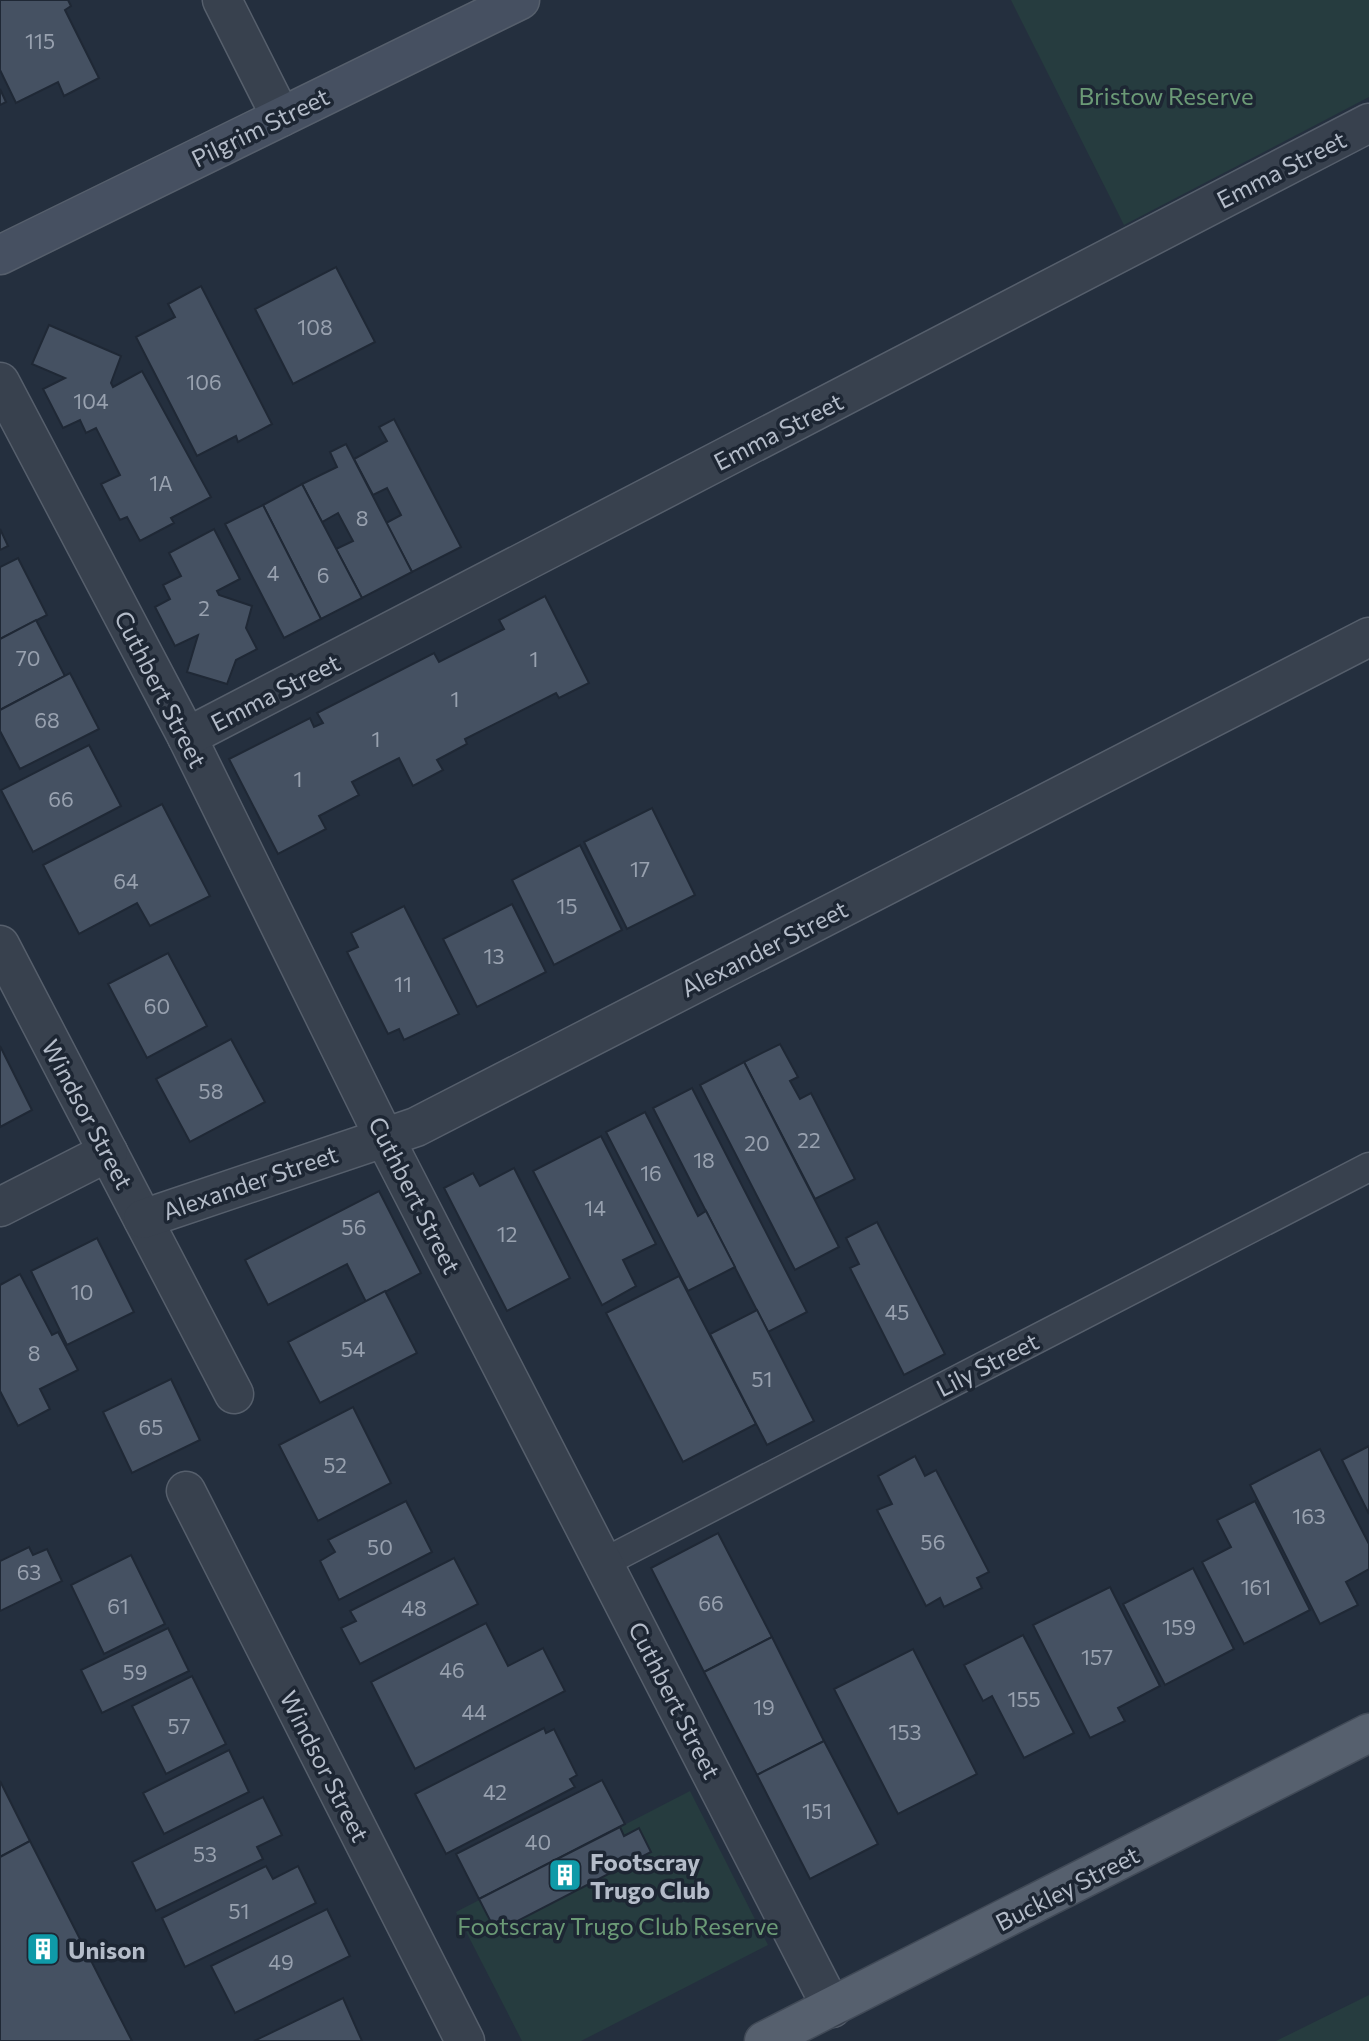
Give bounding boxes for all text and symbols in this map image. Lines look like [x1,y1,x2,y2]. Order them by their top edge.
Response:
house number: 115 [25,28,55,53]
street label: Pilgrim Street [186,81,334,173]
park label: Bristow Reserve [1078,81,1254,110]
street label: Emma Street [1212,124,1351,214]
house number: 108 [297,314,333,339]
house number: 106 [186,369,222,394]
street label: Emma Street [709,386,848,476]
house number: 104 [73,388,109,413]
house number: 1A [149,470,173,495]
house number: 8 [356,505,368,530]
house number: 4 [267,560,280,585]
house number: 6 [317,562,329,587]
house number: 2 [198,595,210,620]
street label: Cuthbert Street [109,606,213,772]
house number: 70 [16,645,40,670]
house number: 1 [530,646,538,671]
street label: Emma Street [206,647,345,737]
house number: 1 [451,686,459,711]
house number: 68 [34,707,60,732]
house number: 1 [372,726,380,751]
house number: 1 [294,766,302,791]
house number: 66 [48,786,74,811]
house number: 17 [630,856,650,881]
house number: 64 [113,868,139,893]
house number: 15 [556,893,578,918]
street label: Alexander Street [676,893,852,1002]
house number: 13 [484,943,504,968]
house number: 11 [394,971,412,996]
house number: 60 [144,993,170,1018]
street label: Windsor Street [36,1034,140,1194]
house number: 58 [199,1078,223,1103]
street label: Cuthbert Street [363,1112,467,1278]
house number: 22 [797,1127,821,1152]
house number: 20 [744,1130,770,1155]
street label: Alexander Street [159,1138,341,1225]
house number: 18 [693,1147,715,1172]
house number: 16 [640,1160,662,1185]
house number: 14 [584,1195,606,1220]
house number: 56 [342,1214,366,1239]
house number: 12 [497,1221,517,1246]
house number: 10 [71,1279,93,1304]
house number: 45 [885,1299,909,1324]
street label: Lily Street [931,1326,1043,1402]
house number: 54 [341,1336,366,1361]
house number: 8 [28,1340,40,1365]
house number: 51 [751,1366,773,1391]
house number: 65 [139,1414,163,1439]
house number: 52 [323,1452,347,1477]
house number: 163 [1292,1503,1326,1528]
house number: 56 [921,1529,945,1554]
house number: 50 [367,1534,393,1559]
house number: 63 [17,1559,41,1584]
house number: 161 [1241,1574,1271,1599]
house number: 66 [698,1590,724,1615]
house number: 61 [107,1593,129,1618]
house number: 48 [401,1595,427,1620]
house number: 159 [1162,1614,1196,1639]
street label: Cuthbert Street [623,1617,727,1783]
house number: 157 [1081,1644,1113,1669]
house number: 46 [439,1657,465,1682]
house number: 59 [123,1659,147,1684]
street label: Windsor Street [275,1686,376,1846]
house number: 155 [1007,1686,1041,1711]
house number: 19 [753,1694,775,1719]
house number: 44 [461,1699,487,1724]
house number: 57 [167,1713,191,1738]
house number: 153 [888,1719,922,1744]
house number: 42 [483,1779,507,1804]
house number: 151 [802,1798,832,1823]
house number: 40 [525,1829,551,1854]
street label: Buckley Street [990,1839,1144,1937]
house number: 53 [193,1841,217,1866]
place label: Footscray Trugo Club [590,1847,710,1904]
building icon: Footscray Trugo Club [546,1856,584,1894]
house number: 51 [228,1898,250,1923]
park label: Footscray Trugo Club Reserve [457,1911,779,1940]
building icon: Unison [24,1930,62,1968]
place label: Unison [68,1935,145,1964]
house number: 49 [268,1949,294,1974]

